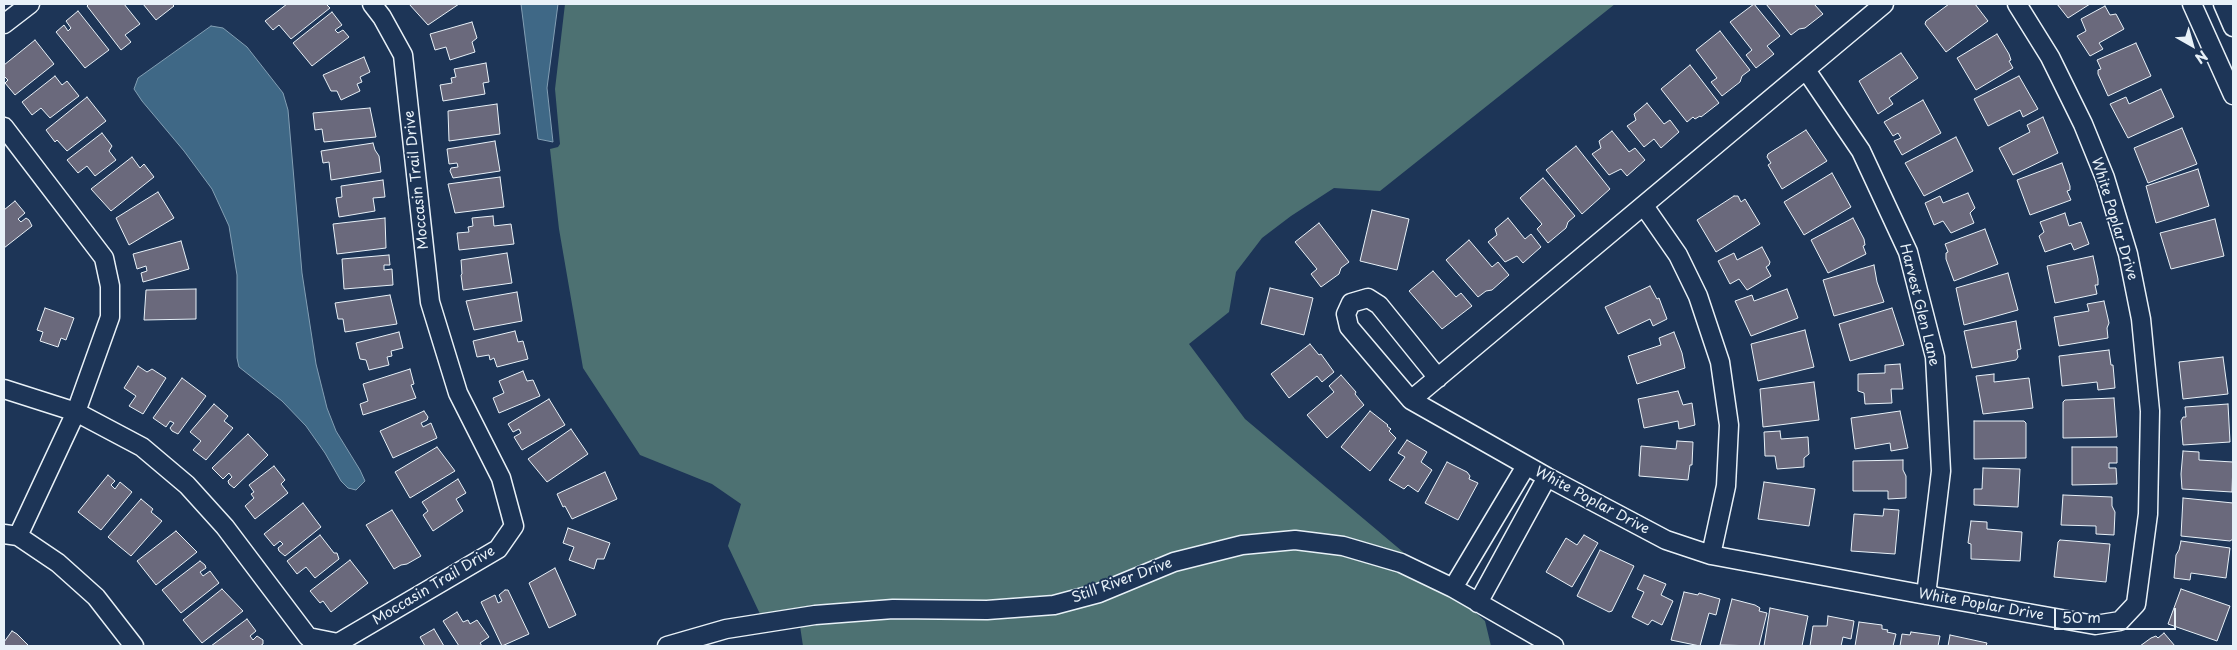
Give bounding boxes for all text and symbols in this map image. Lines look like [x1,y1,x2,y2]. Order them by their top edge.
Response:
north arrow [2167,20,2217,70]
text: N [2191,46,2212,69]
street label: Moccasin Trail Drive [401,110,433,250]
street label: White Poplar Drive [2087,156,2141,282]
street label: Harvest Glen Lane [1896,242,1942,368]
street label: White Poplar Drive [1532,464,1652,538]
street label: Moccasin Trail Drive [370,543,498,629]
street label: Still River Drive [1069,555,1175,607]
street label: White Poplar Drive [1917,586,2045,624]
scale bar [2057,598,2180,630]
text: 50 m [2062,605,2101,628]

